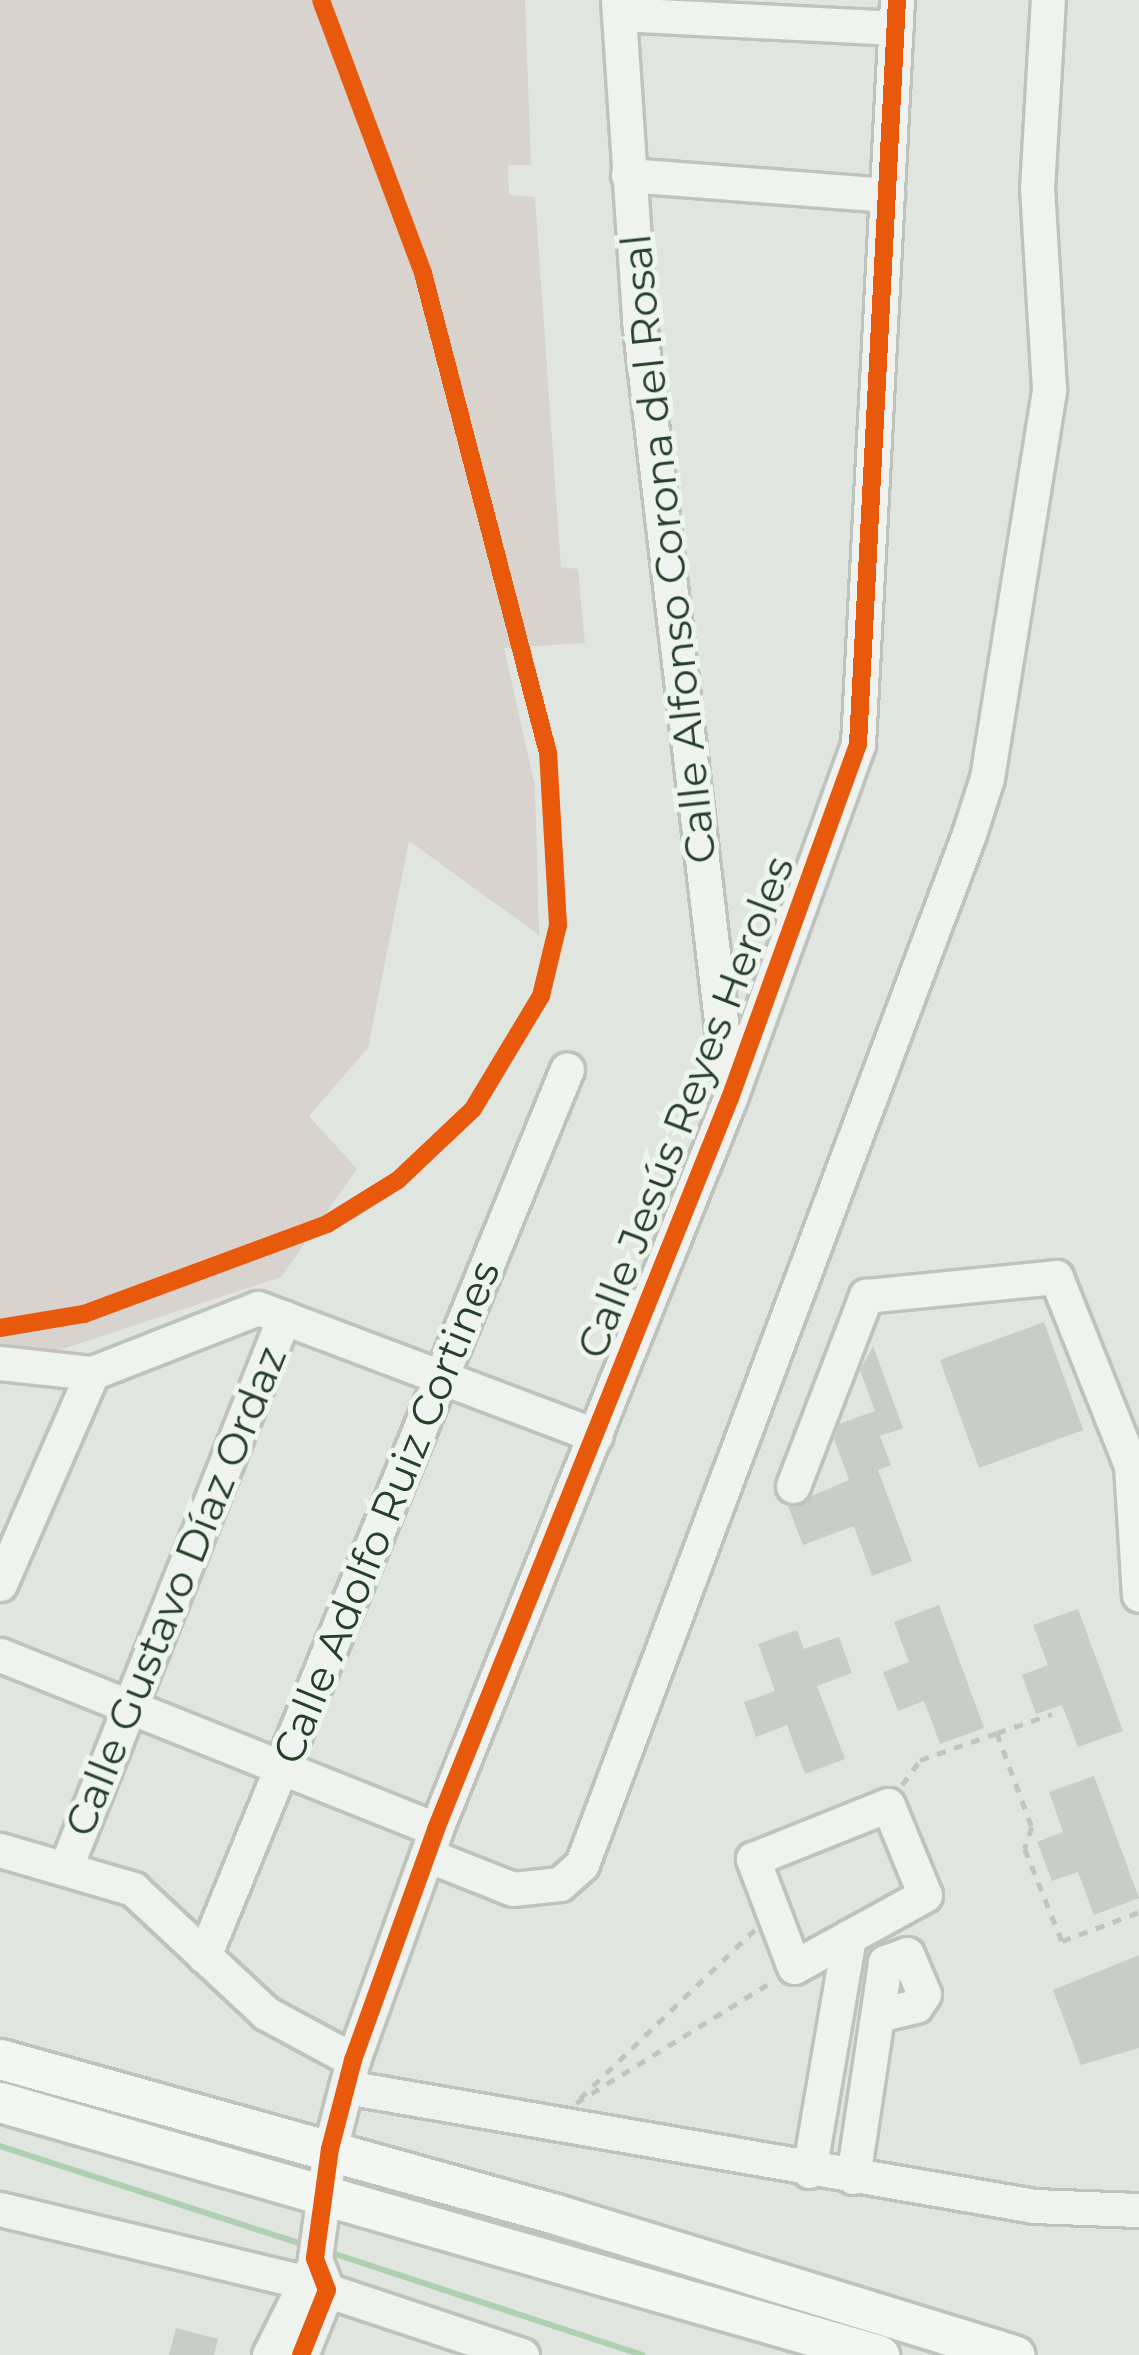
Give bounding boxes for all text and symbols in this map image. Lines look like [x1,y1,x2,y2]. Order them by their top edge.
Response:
street label: Calle Alfonso Corona del Rosal [610,232,726,866]
street label: Calle Jesús Reyes Heroles [566,849,804,1365]
street label: Calle Adolfo Ruiz Cortines [262,1253,510,1771]
street label: Calle Gustavo Díaz Ordaz [54,1339,296,1843]

